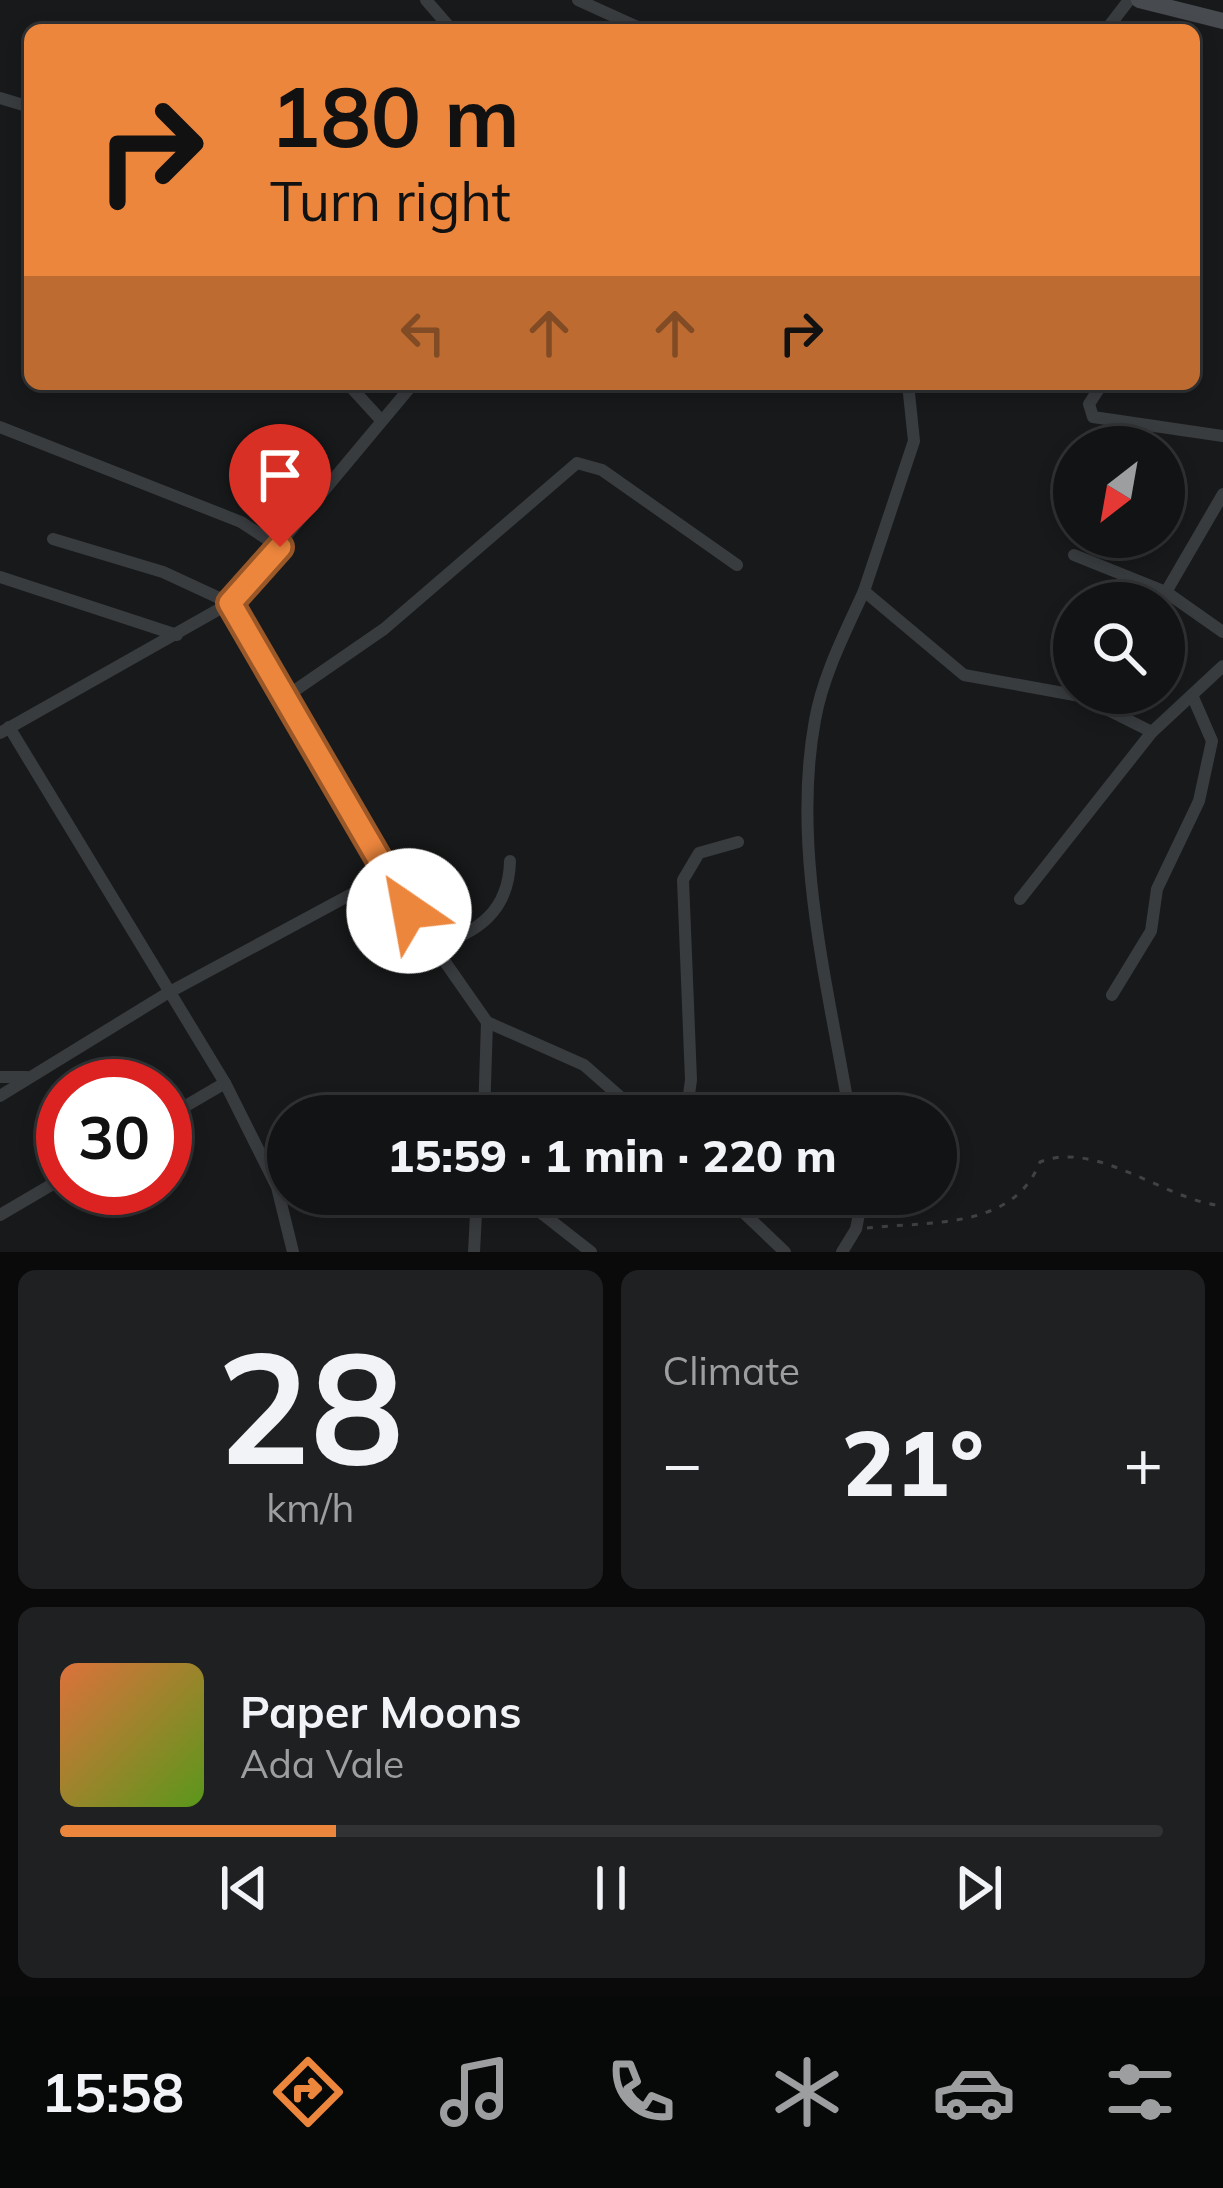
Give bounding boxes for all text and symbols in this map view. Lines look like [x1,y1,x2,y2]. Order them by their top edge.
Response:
text: 180 m [270,63,520,168]
icon: right [72,72,228,228]
text: Turn right [270,167,511,235]
icon: left [390,300,456,366]
icon: ahead [516,300,582,366]
icon: ahead [642,300,708,366]
icon: right [768,300,834,366]
pin [229,424,331,547]
north arrow [1053,426,1185,558]
map controls [1053,426,1185,714]
icon: arrive [247,442,313,508]
button: search [1053,582,1185,714]
position arrow [346,848,472,974]
speed limit sign: 30 [36,1059,192,1215]
text: 15:59 · 1 min · 220 m [387,1127,837,1183]
text: 28 [217,1307,404,1503]
text: Climate [663,1346,800,1395]
text: 21° [841,1406,984,1519]
text: − [663,1421,702,1504]
text: + [1123,1421,1163,1504]
text: km/h [266,1483,354,1532]
text: Paper Moons [240,1683,522,1739]
text: Ada Vale [240,1739,404,1788]
icon: previous [211,1855,277,1921]
icon: pause [578,1855,644,1921]
icon: next [946,1855,1012,1921]
icon: directions [266,2050,350,2134]
icon: music [433,2050,517,2134]
icon: phone [599,2050,683,2134]
icon: climate [765,2050,849,2134]
icon: car [932,2050,1016,2134]
icon: filters [1098,2050,1182,2134]
text: 15:58 [41,2058,184,2126]

